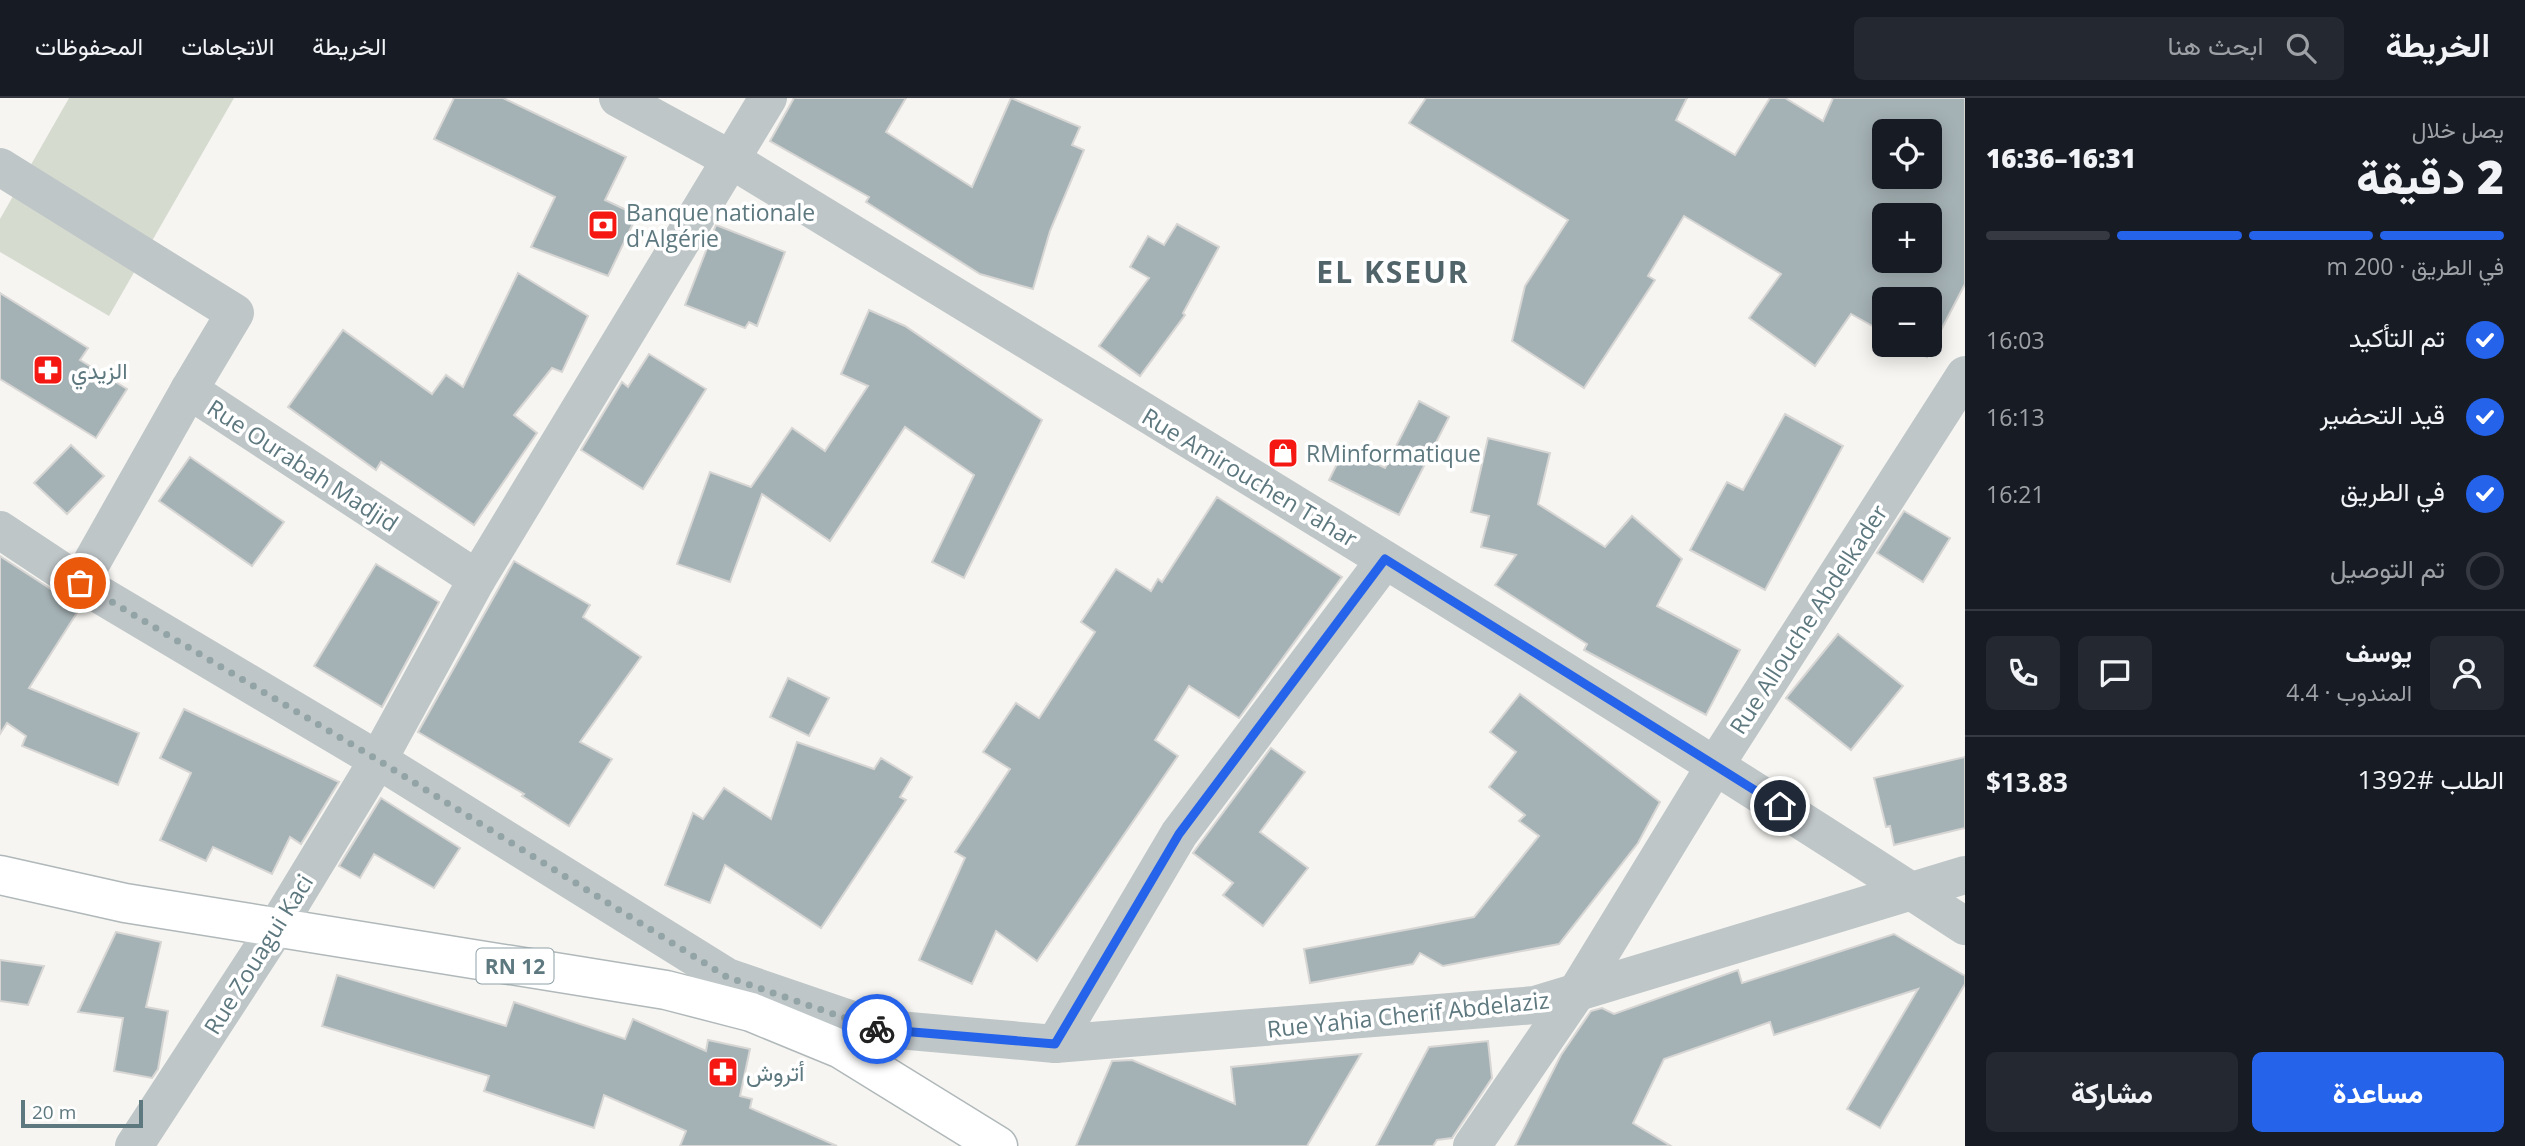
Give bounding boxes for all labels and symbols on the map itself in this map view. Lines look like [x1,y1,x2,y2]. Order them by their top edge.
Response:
place label: Banque nationale d'Algérie [626,196,815,254]
bank icon: Banque nationale d'Algérie [586,208,620,242]
district label: EL KSEUR [1316,251,1470,292]
pharmacy icon: الزيدي [31,353,65,387]
place label: الزيدي [71,354,127,390]
street label: Rue Ourabah Madjid [201,391,405,539]
street label: Rue Amirouchen Tahar [1136,400,1364,554]
shop icon: RMinformatique [1266,436,1300,470]
place label: RMinformatique [1306,437,1481,469]
street label: Rue Allouche Abdelkader [1722,497,1895,740]
pin [50,553,110,613]
pin [1750,776,1810,836]
street label: Rue Zouagui Kaci [196,868,320,1040]
road number: RN 12 [476,948,554,984]
street label: Rue Yahia Cherif Abdelaziz [1265,983,1551,1045]
courier [842,994,912,1064]
pharmacy icon: أتروش [706,1055,740,1089]
place label: أتروش [746,1056,804,1088]
scale bar [21,1097,144,1129]

